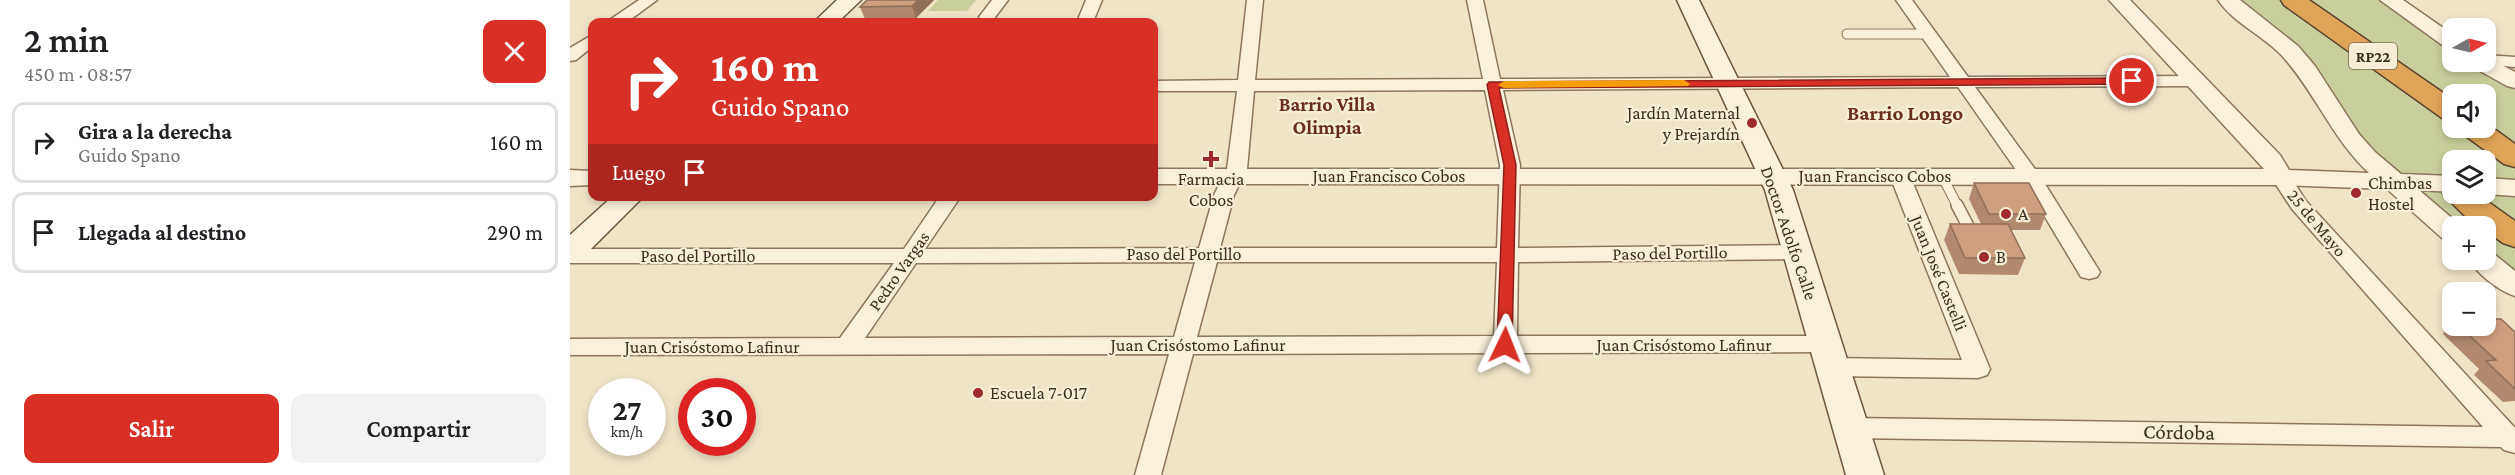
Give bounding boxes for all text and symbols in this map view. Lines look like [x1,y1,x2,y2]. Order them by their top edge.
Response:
north arrow [2442,18,2496,72]
map controls [2442,18,2496,336]
text: 2 min [24,20,109,60]
button: close [483,20,546,83]
icon: right [612,42,690,120]
text: 160 m [711,43,819,90]
road number: RP22 [2349,43,2397,69]
pin [2106,55,2157,106]
text: 450 m · 08:57 [24,63,132,85]
icon: arrive [2115,64,2148,97]
button: sound [2442,84,2496,138]
text: Guido Spano [711,92,849,122]
district label: Barrio Villa Olimpia [1279,93,1375,138]
district label: Barrio Longo [1847,101,1963,125]
place label: Jardín Maternal y Prejardín [1625,103,1740,145]
marker: Jardín Maternal y Prejardín [1745,116,1759,130]
text: Gira a la derecha [78,119,232,144]
icon: right [27,126,60,159]
text: 160 m [490,130,543,155]
text: Guido Spano [78,144,180,166]
button: layers [2442,150,2496,204]
marker: Farmacia Cobos [1204,152,1218,166]
icon: arrive [678,156,711,189]
text: Luego [612,160,666,185]
street label: Doctor Adolfo Calle [1757,164,1821,303]
street label: Juan Francisco Cobos [1311,166,1465,186]
street label: Juan Francisco Cobos [1797,166,1951,186]
place label: Farmacia Cobos [1178,169,1244,210]
place label: Chimbas Hostel [2368,173,2432,214]
street label: 25 de Mayo [2283,185,2351,261]
marker: Chimbas Hostel [2349,186,2363,200]
place label: A [2018,204,2029,224]
marker: A [1999,207,2013,221]
street label: Juan José Castelli [1906,210,1971,334]
icon: arrive [27,216,60,249]
button: + [2442,216,2496,270]
text: Llegada al destino [78,220,246,245]
text: 290 m [487,220,543,245]
street label: Pedro Vargas [864,227,934,315]
street label: Paso del Portillo [1612,242,1728,264]
street label: Paso del Portillo [1126,244,1242,264]
street label: Paso del Portillo [640,246,756,266]
place label: B [1996,247,2006,267]
marker: B [1977,250,1991,264]
button: − [2442,282,2496,336]
position arrow [1473,313,1537,377]
street label: Juan Crisóstomo Lafinur [1108,335,1286,355]
street label: Juan Crisóstomo Lafinur [1594,335,1772,355]
street label: Juan Crisóstomo Lafinur [622,337,800,357]
speed limit sign: 30 [678,378,756,456]
place label: Escuela 7-017 [990,383,1087,403]
marker: Escuela 7-017 [971,386,985,400]
text: 27 [612,393,642,426]
button: Salir [24,394,279,463]
button: Compartir [291,394,546,463]
street label: Córdoba [2143,419,2215,445]
text: km/h [611,424,643,440]

